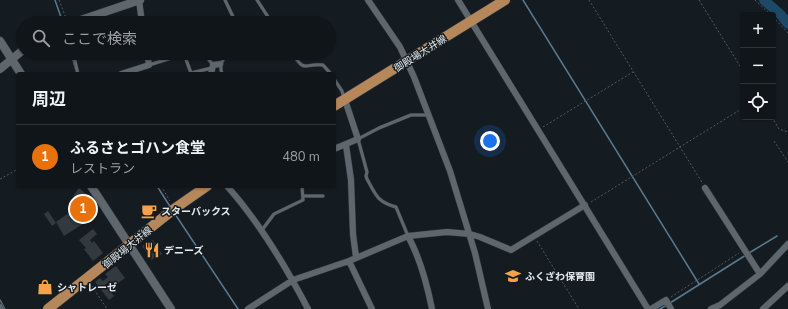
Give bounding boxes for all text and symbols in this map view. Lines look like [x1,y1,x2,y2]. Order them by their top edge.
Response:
map controls [740,12,776,120]
button: + [740,12,776,48]
search box [16,16,336,60]
icon: search [30,27,52,49]
text: ここで検索 [62,29,137,49]
street label: 御殿場大井線 [391,32,450,76]
button: − [740,48,776,84]
button: locate [740,84,776,120]
text: 周辺 [32,88,66,111]
your location [480,131,500,151]
text: ふるさとゴハン食堂 [70,138,205,158]
text: 1 [41,148,49,166]
text: 480 m [282,148,320,166]
text: レストラン [70,160,135,178]
pin: 1 [70,194,96,224]
cafe icon: スターバックス [140,202,158,220]
place label: スターバックス [161,205,231,219]
street label: 御殿場大井線 [100,223,155,272]
restaurant icon: デニーズ [143,241,161,259]
place label: デニーズ [164,244,204,258]
school or university icon: ふくざわ保育園 [504,267,522,285]
place label: ふくざわ保育園 [525,270,595,284]
shop icon: シャトレーゼ [36,278,54,296]
place label: シャトレーゼ [57,281,117,295]

